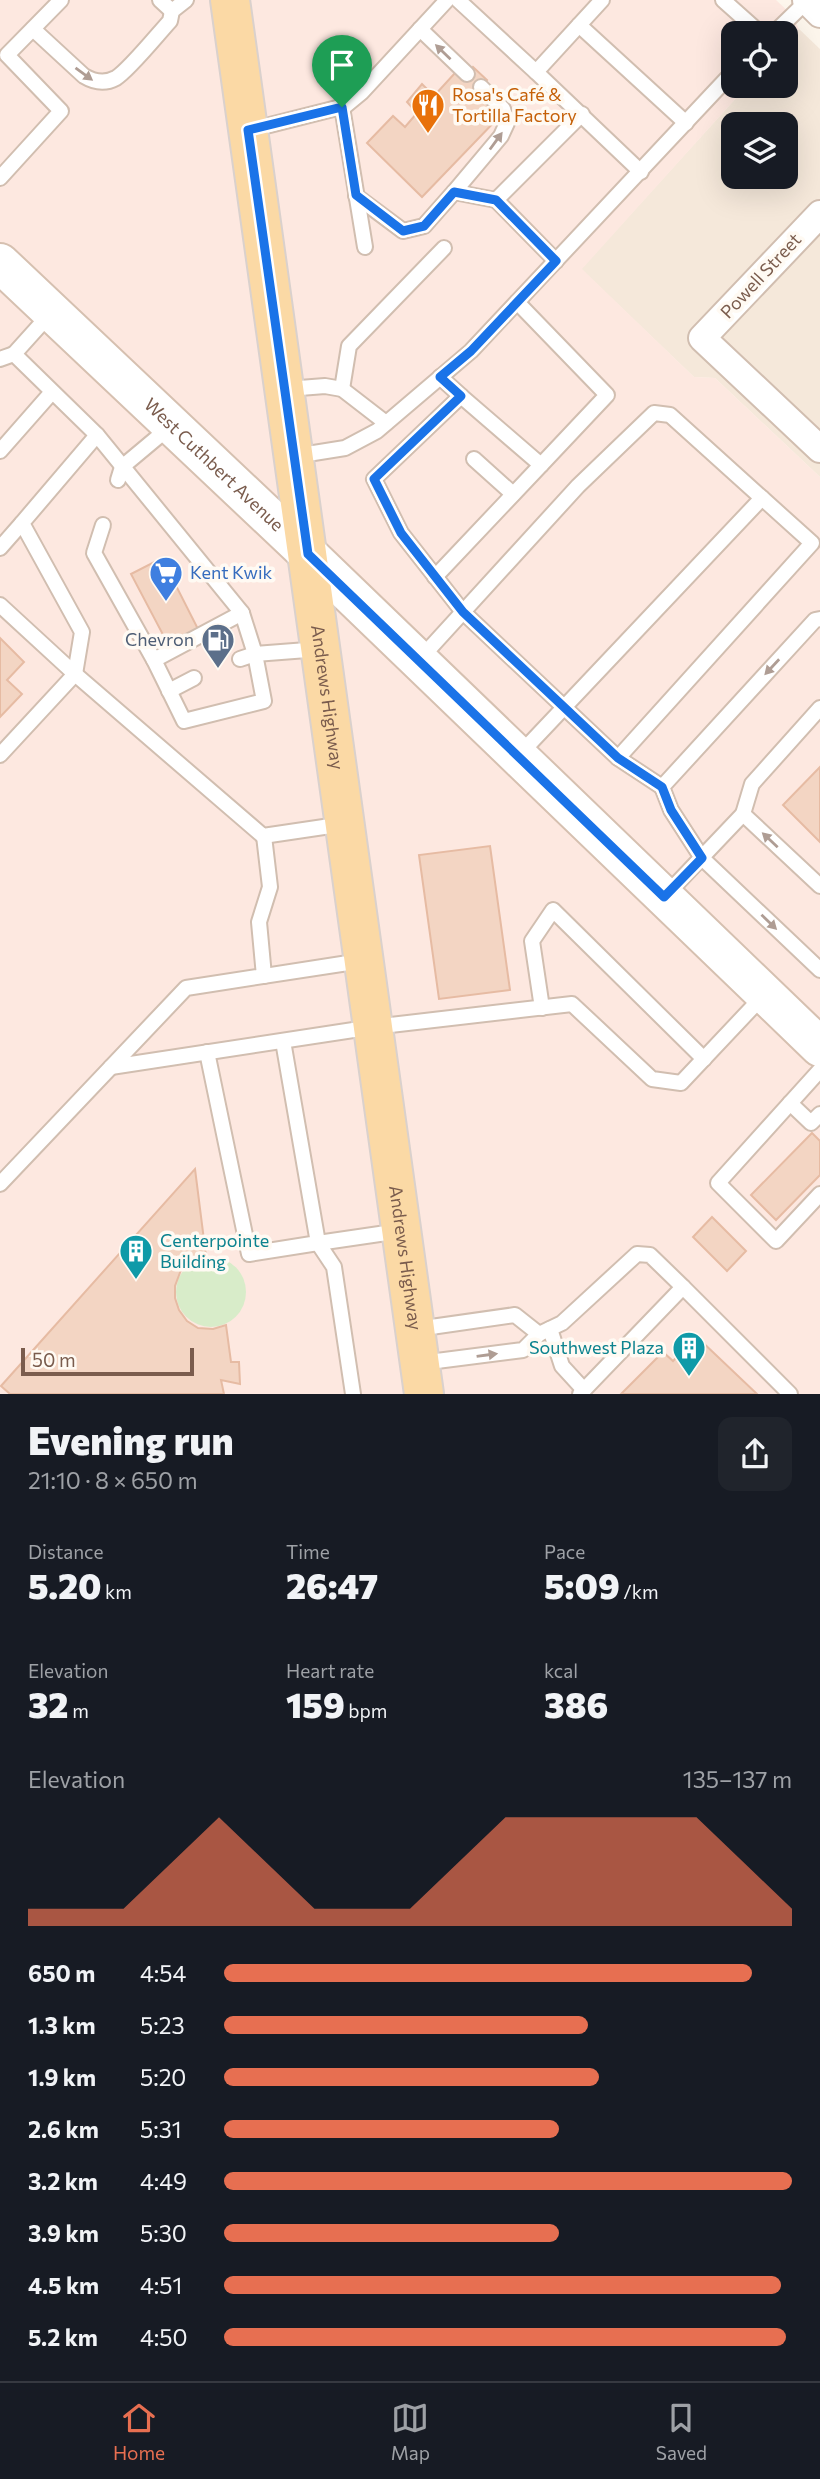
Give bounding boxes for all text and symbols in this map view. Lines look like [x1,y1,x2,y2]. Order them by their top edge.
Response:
map controls [721,21,798,189]
button: locate [721,21,798,98]
pin [312,35,372,107]
one-way arrow [435,43,452,60]
icon: arrive [323,46,361,84]
one-way arrow [75,67,93,81]
place label: Rosa's Café & Tortilla Factory [452,83,577,126]
restaurant icon: Rosa's Café & Tortilla Factory [409,86,447,135]
button: layers [721,112,798,189]
one-way arrow [489,131,503,150]
street label: Powell Street [715,228,805,322]
street label: West Cuthbert Avenue [140,393,289,535]
supermarket icon: Kent Kwik [147,554,185,603]
place label: Kent Kwik [190,561,273,583]
fuel station icon: Chevron [199,621,237,670]
street label: Andrews Highway [307,623,349,771]
place label: Chevron [125,628,194,650]
one-way arrow [765,658,781,675]
one-way arrow [762,832,779,848]
one-way arrow [760,913,777,929]
street label: Andrews Highway [385,1184,427,1332]
place label: Centerpointe Building [160,1229,269,1272]
building icon: Centerpointe Building [117,1232,155,1281]
building icon: Southwest Plaza [670,1329,708,1378]
place label: Southwest Plaza [529,1336,664,1358]
scale bar [21,1345,194,1377]
text: 50 m [32,1348,76,1371]
one-way arrow [476,1349,498,1360]
text: Evening run [28,1416,234,1463]
button: share [718,1417,792,1491]
text: 21:10 · 8 × 650 m [28,1466,198,1494]
text: Distance [28,1540,104,1563]
text: Time [286,1540,330,1563]
text: Pace [544,1540,585,1563]
text: 5.20 [28,1563,101,1606]
text: 26:47 [286,1563,378,1606]
text: 5:09 [544,1563,620,1606]
text: km [101,1580,132,1603]
text: /km [620,1580,659,1603]
text: Elevation [28,1659,108,1682]
text: Heart rate [286,1659,374,1682]
text: kcal [544,1659,578,1682]
text: 32 [28,1682,69,1725]
text: 159 [286,1682,345,1725]
text: 386 [544,1682,608,1725]
text: m [69,1699,89,1722]
text: bpm [345,1699,387,1722]
text: Elevation [28,1765,125,1793]
text: 135–137 m [683,1765,792,1793]
text: 650 m [28,1959,95,1987]
text: 4:54 [140,1959,186,1987]
text: 1.3 km [28,2011,96,2039]
text: 5:23 [140,2011,185,2039]
text: 1.9 km [28,2063,96,2091]
text: 5:20 [140,2063,186,2091]
text: 2.6 km [28,2115,99,2143]
text: 5:31 [140,2115,182,2143]
text: 3.2 km [28,2167,98,2195]
text: 4:49 [140,2167,187,2195]
text: 3.9 km [28,2219,99,2247]
text: 5:30 [140,2219,187,2247]
text: 4.5 km [28,2271,99,2299]
text: 4:51 [140,2271,182,2299]
text: 5.2 km [28,2323,98,2351]
text: 4:50 [140,2323,187,2351]
tab: Home [113,2399,165,2464]
tab: Map [391,2399,430,2464]
tab: Saved [656,2399,707,2464]

